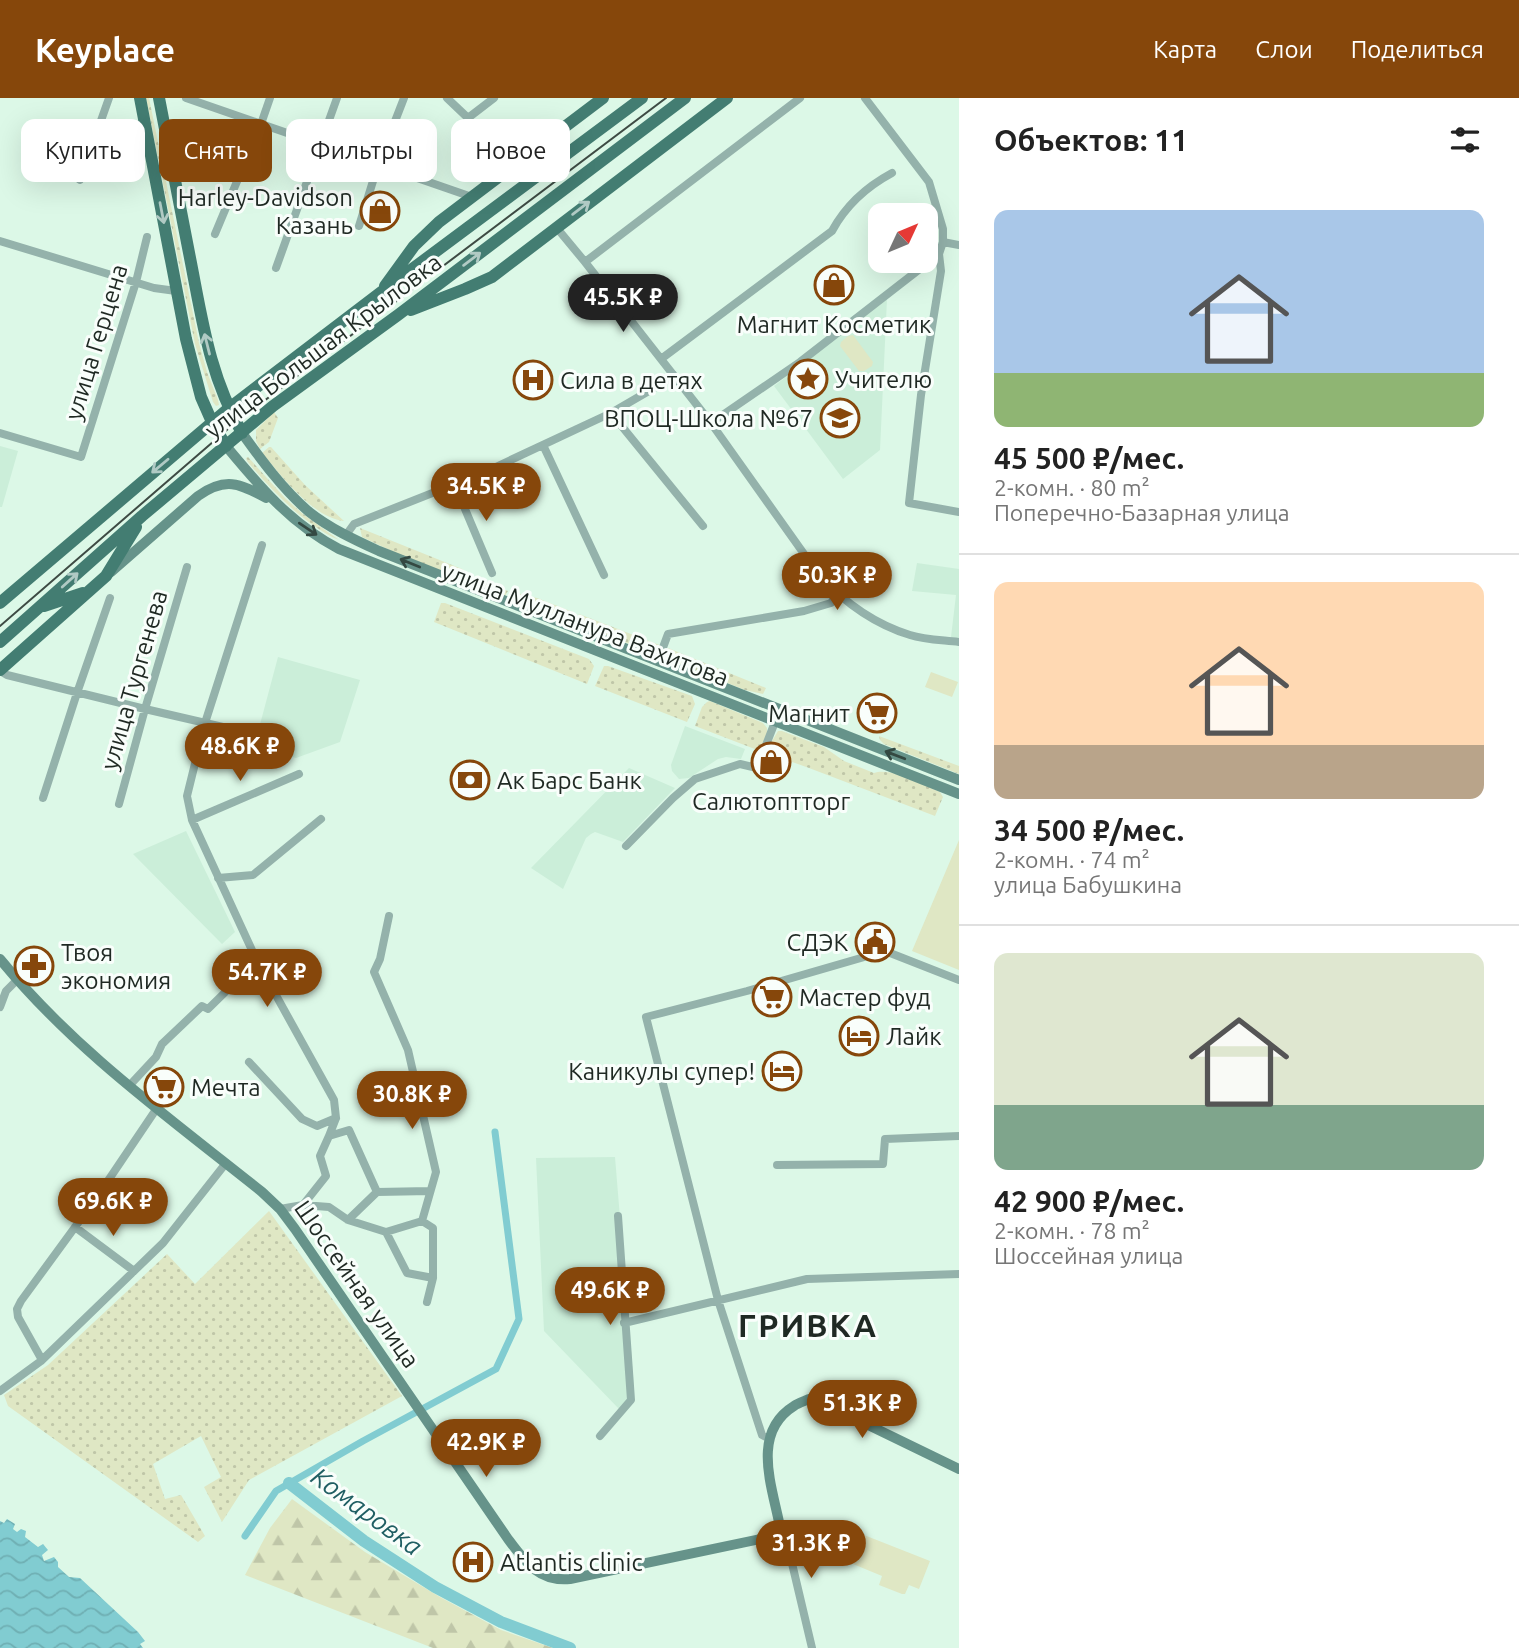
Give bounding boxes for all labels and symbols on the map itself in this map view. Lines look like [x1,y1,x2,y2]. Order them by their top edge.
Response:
place label: Harley-Davidson Казань [178,184,353,239]
shop icon: Harley-Davidson Казань [359,190,401,232]
one-way arrow [572,200,590,215]
one-way arrow [155,201,169,224]
north arrow [868,203,938,273]
street label: улица Большая Крыловка [199,248,447,444]
one-way arrow [462,251,481,266]
street label: улица Герцена [59,261,133,423]
shop icon: Магнит Косметик [813,264,855,306]
pin: 45.5K ₽ [558,274,688,334]
place label: Магнит Косметик [737,311,931,338]
one-way arrow [200,333,213,356]
place icon: Учителю [787,358,829,400]
hospital icon: Сила в детях [512,359,554,401]
place label: Учителю [835,366,932,393]
place label: Сила в детях [560,367,703,394]
school or university icon: ВПОЦ-Школа №67 [819,397,861,439]
place label: ВПОЦ-Школа №67 [604,405,813,432]
one-way arrow [152,458,170,474]
pin: 34.5K ₽ [421,464,551,523]
one-way arrow [297,522,317,536]
pin: 50.3K ₽ [772,552,902,612]
one-way arrow [400,556,422,569]
street label: улица Мулланура Вахитова [438,557,732,691]
one-way arrow [60,572,78,588]
street label: улица Тургенева [95,587,173,773]
supermarket icon: Магнит [856,692,898,734]
place label: Магнит [768,700,850,727]
pin: 48.6K ₽ [175,724,305,783]
shop icon: Салютоптторг [750,741,792,783]
one-way arrow [885,747,907,760]
bank icon: Ак Барс Банк [449,759,491,801]
place label: Ак Барс Банк [497,767,642,794]
place label: Салютоптторг [692,788,850,815]
public building icon: СДЭК [854,921,896,963]
place label: СДЭК [787,929,848,956]
place label: Твоя экономия [61,939,171,994]
pharmacy icon: Твоя экономия [13,945,55,987]
pin: 54.7K ₽ [202,950,332,1009]
supermarket icon: Мастер фуд [751,976,793,1018]
place label: Мастер фуд [799,984,931,1011]
hotel icon: Лайк [838,1015,880,1057]
place label: Лайк [886,1023,942,1050]
hotel icon: Каникулы супер! [761,1050,803,1092]
place label: Каникулы супер! [568,1058,755,1085]
supermarket icon: Мечта [143,1066,185,1108]
pin: 30.8K ₽ [347,1072,477,1131]
place label: Мечта [191,1074,261,1101]
pin: 69.6K ₽ [48,1178,178,1238]
street label: Шоссейная улица [289,1195,425,1373]
pin: 49.6K ₽ [545,1268,675,1327]
district label: ГРИВКА [738,1307,878,1343]
pin: 51.3K ₽ [797,1380,927,1440]
pin: 42.9K ₽ [421,1420,551,1479]
water label: Комаровка [306,1461,428,1561]
pin: 31.3K ₽ [746,1520,876,1580]
hospital icon: Atlantis clinic [452,1541,494,1583]
place label: Atlantis clinic [500,1549,643,1576]

